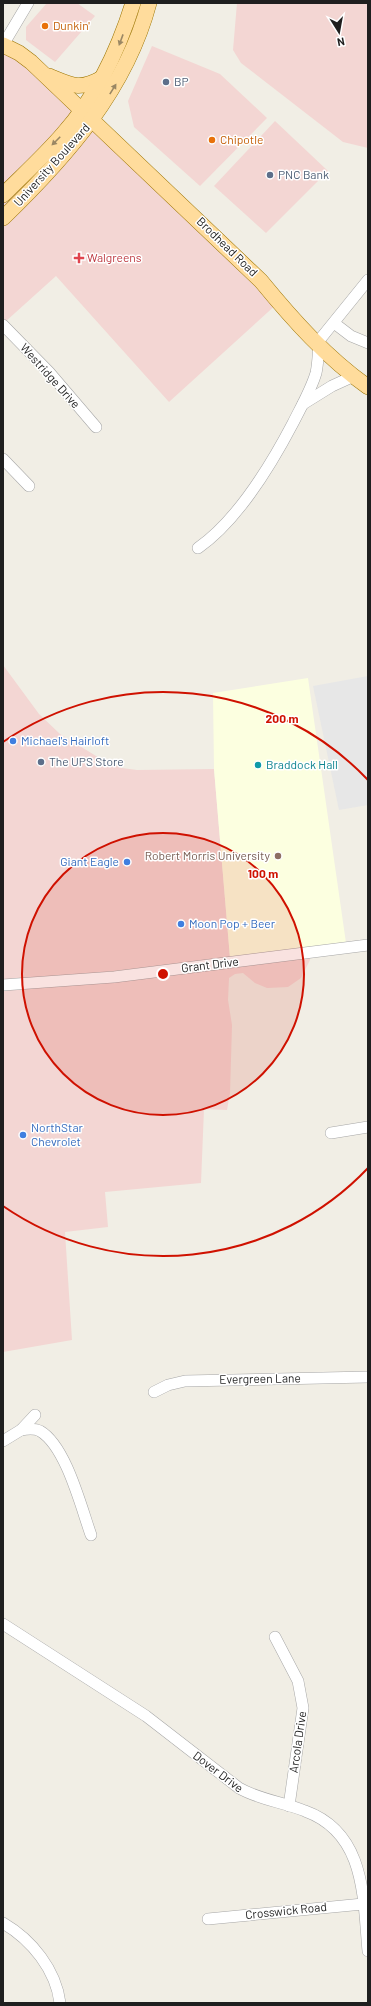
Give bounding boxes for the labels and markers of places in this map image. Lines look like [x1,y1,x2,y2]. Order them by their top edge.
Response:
place label: Dunkin' [53,18,90,32]
marker: Dunkin' [40,21,50,31]
place label: BP [174,74,189,88]
marker: BP [161,77,171,87]
place label: Chipotle [220,132,263,146]
marker: Chipotle [207,135,217,145]
place label: PNC Bank [278,167,329,181]
marker: PNC Bank [265,170,275,180]
place label: Walgreens [87,250,142,264]
marker: Walgreens [74,253,84,263]
place label: Michael's Hairloft [21,733,109,747]
marker: Michael's Hairloft [8,736,18,746]
place label: The UPS Store [49,754,124,768]
marker: The UPS Store [36,757,46,767]
place label: Braddock Hall [266,757,338,771]
marker: Braddock Hall [253,760,263,770]
place label: Robert Morris University [145,848,270,862]
marker: Robert Morris University [273,851,283,861]
place label: Giant Eagle [60,854,119,868]
marker: Giant Eagle [122,857,132,867]
place label: Moon Pop + Beer [189,916,276,930]
marker: Moon Pop + Beer [176,919,186,929]
centre of rings [156,967,170,981]
place label: NorthStar Chevrolet [31,1120,84,1148]
marker: NorthStar Chevrolet [18,1130,28,1140]

